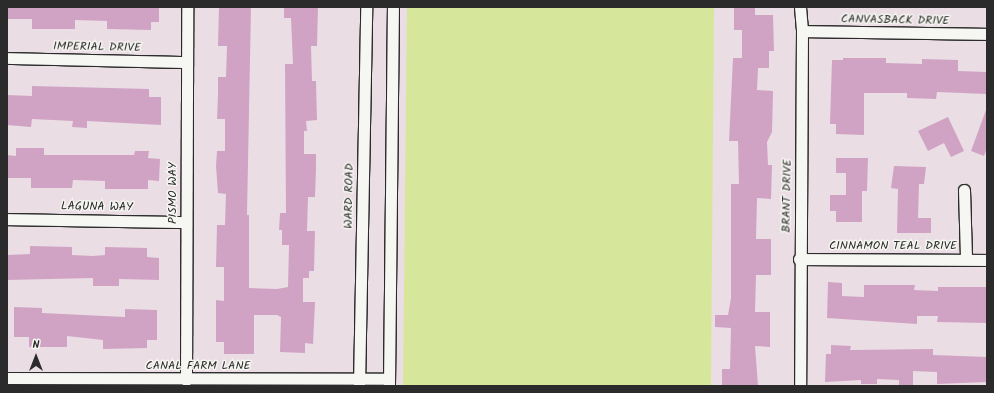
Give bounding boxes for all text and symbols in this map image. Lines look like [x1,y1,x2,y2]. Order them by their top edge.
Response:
street label: CANVASBACK DRIVE [841,12,949,28]
street label: IMPERIAL DRIVE [53,39,141,55]
street label: BRANT DRIVE [779,159,795,233]
street label: PISMO WAY [166,162,180,224]
street label: WARD ROAD [341,163,357,229]
street label: LAGUNA WAY [61,199,133,215]
street label: CINNAMON TEAL DRIVE [829,239,957,253]
text: N [33,336,39,354]
north arrow [16,337,56,377]
street label: CANAL FARM LANE [145,359,251,373]

